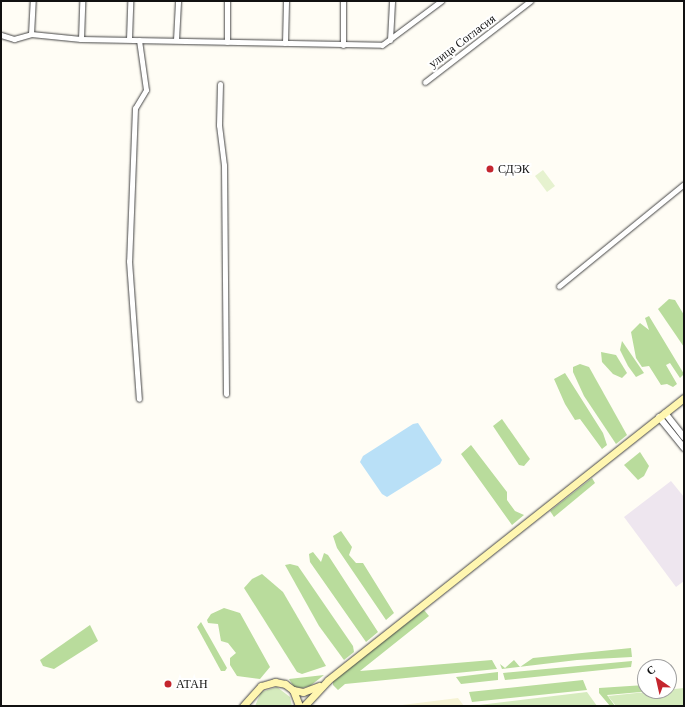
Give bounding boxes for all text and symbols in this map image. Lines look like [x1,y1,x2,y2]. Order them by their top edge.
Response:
street label: улица Согласия [426,11,498,71]
place label: СДЭК [498,162,530,176]
marker: СДЭК [485,164,495,174]
north arrow [637,659,677,699]
text: С [644,662,658,678]
place label: АТАН [176,677,208,691]
marker: АТАН [163,679,173,689]

